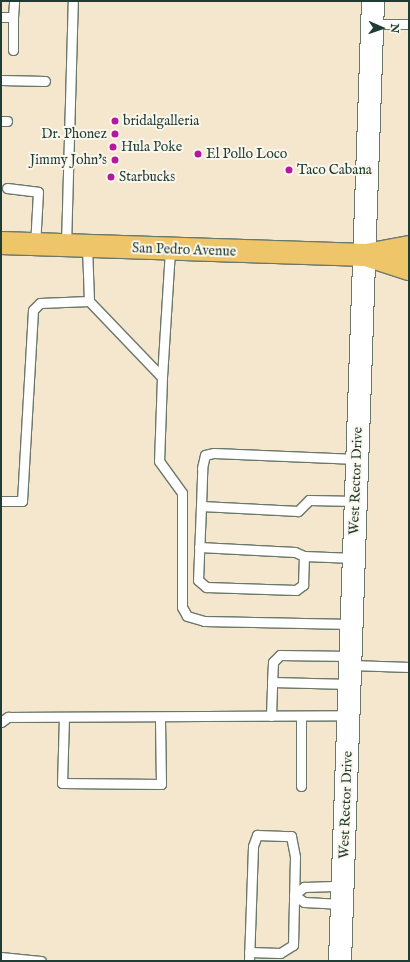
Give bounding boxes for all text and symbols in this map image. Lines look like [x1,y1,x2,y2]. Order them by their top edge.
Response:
north arrow [362,8,402,48]
text: N [387,23,401,33]
place label: bridalgalleria [123,113,199,129]
marker: bridalgalleria [110,116,120,126]
place label: Dr. Phonez [41,126,107,142]
marker: Dr. Phonez [110,129,120,139]
place label: Hula Poke [121,139,182,155]
marker: Hula Poke [108,142,118,152]
place label: El Pollo Loco [206,146,287,162]
marker: El Pollo Loco [193,149,203,159]
place label: Jimmy John's [30,152,107,168]
marker: Jimmy John's [110,155,120,165]
place label: Taco Cabana [297,162,372,178]
marker: Taco Cabana [284,165,294,175]
place label: Starbucks [119,169,175,185]
marker: Starbucks [106,172,116,182]
street label: San Pedro Avenue [132,240,236,260]
street label: West Rector Drive [346,427,366,535]
street label: West Rector Drive [336,751,356,859]

